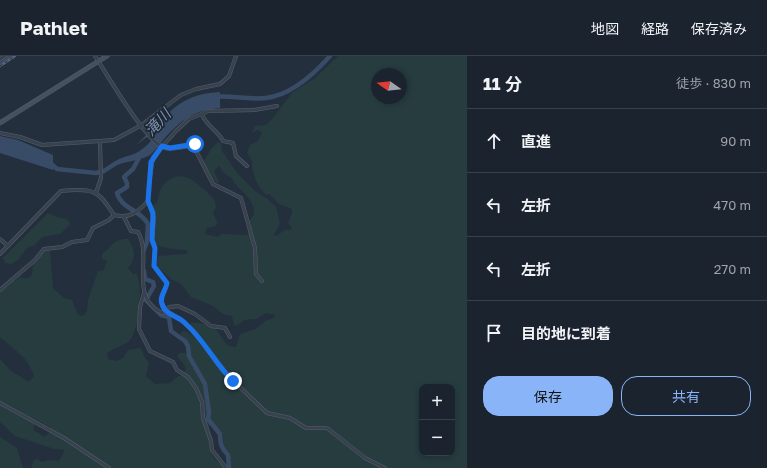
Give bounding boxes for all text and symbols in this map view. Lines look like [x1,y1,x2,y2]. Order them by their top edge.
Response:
text: Pathlet [20,16,88,39]
text: 地図 [591,20,619,37]
text: 経路 [641,20,669,37]
text: 保存済み [691,20,747,37]
north arrow [371,68,407,104]
text: 11 分 [483,73,522,94]
text: 徒歩 · 830 m [676,75,751,91]
water label: 滝川 [140,103,175,139]
icon: ahead [483,130,505,152]
text: 直進 [521,132,551,150]
text: 90 m [720,133,751,149]
route start [186,135,204,153]
icon: left [483,194,505,216]
text: 左折 [521,196,551,214]
text: 470 m [713,197,751,213]
icon: left [483,258,505,280]
text: 左折 [521,260,551,278]
text: 270 m [714,261,751,277]
icon: arrive [483,322,505,344]
text: 目的地に到着 [521,324,611,342]
route end [224,372,242,390]
button: 保存 [483,376,613,416]
button: 共有 [621,376,751,416]
map controls [419,384,455,456]
button: + [419,384,455,420]
button: − [419,420,455,456]

